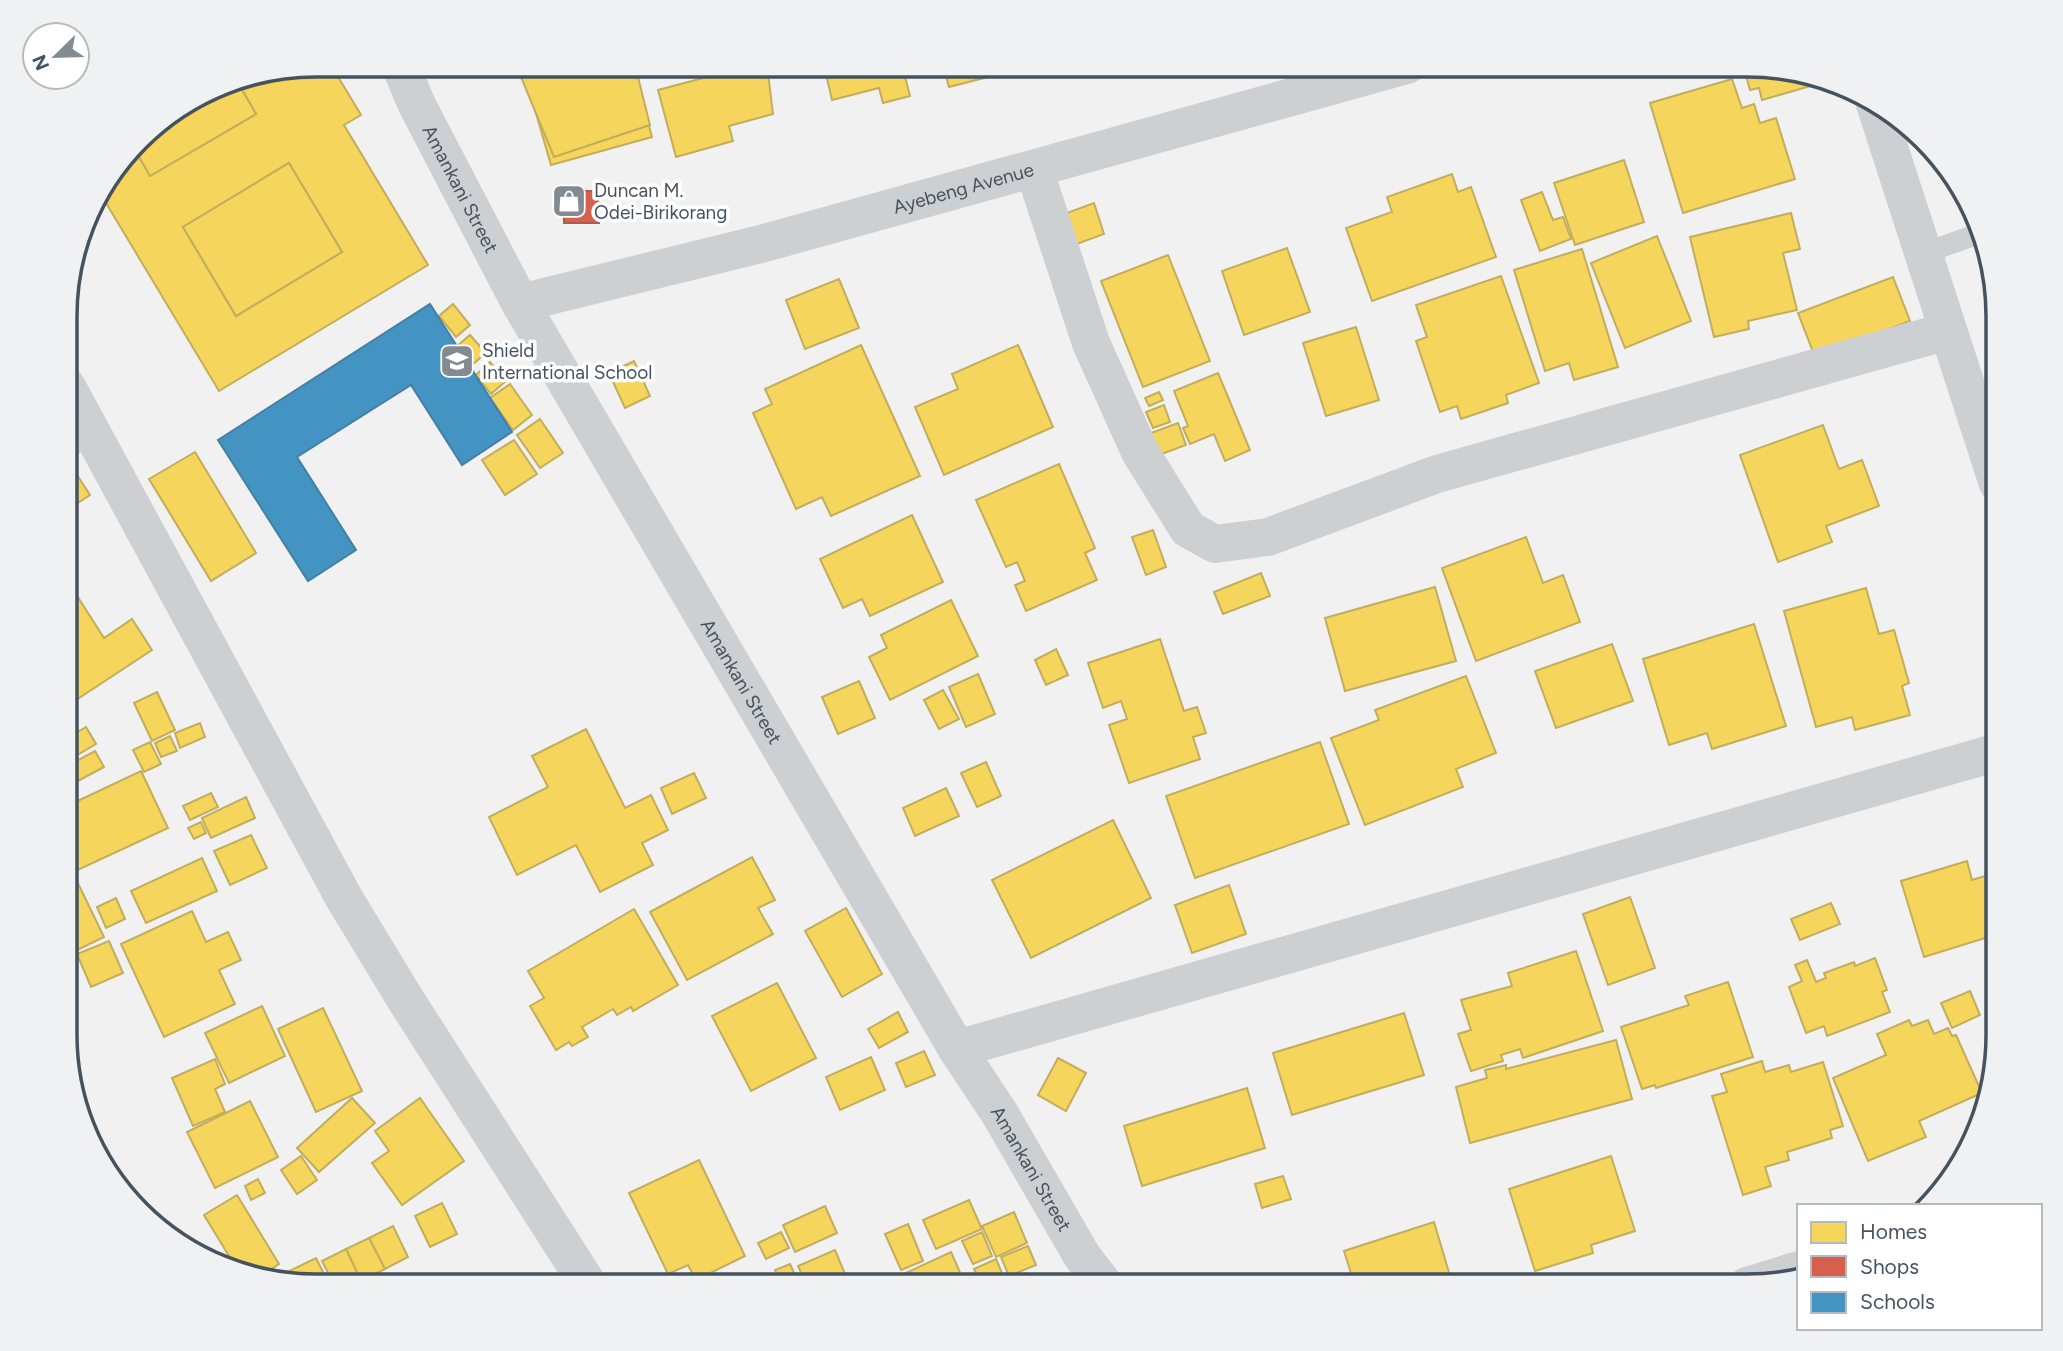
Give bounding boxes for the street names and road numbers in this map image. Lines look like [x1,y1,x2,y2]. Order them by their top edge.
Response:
street label: Amankani Street [417,121,503,257]
street label: Ayebeng Avenue [890,158,1036,219]
street label: Amankani Street [696,615,787,748]
street label: Amankani Street [986,1102,1076,1235]

